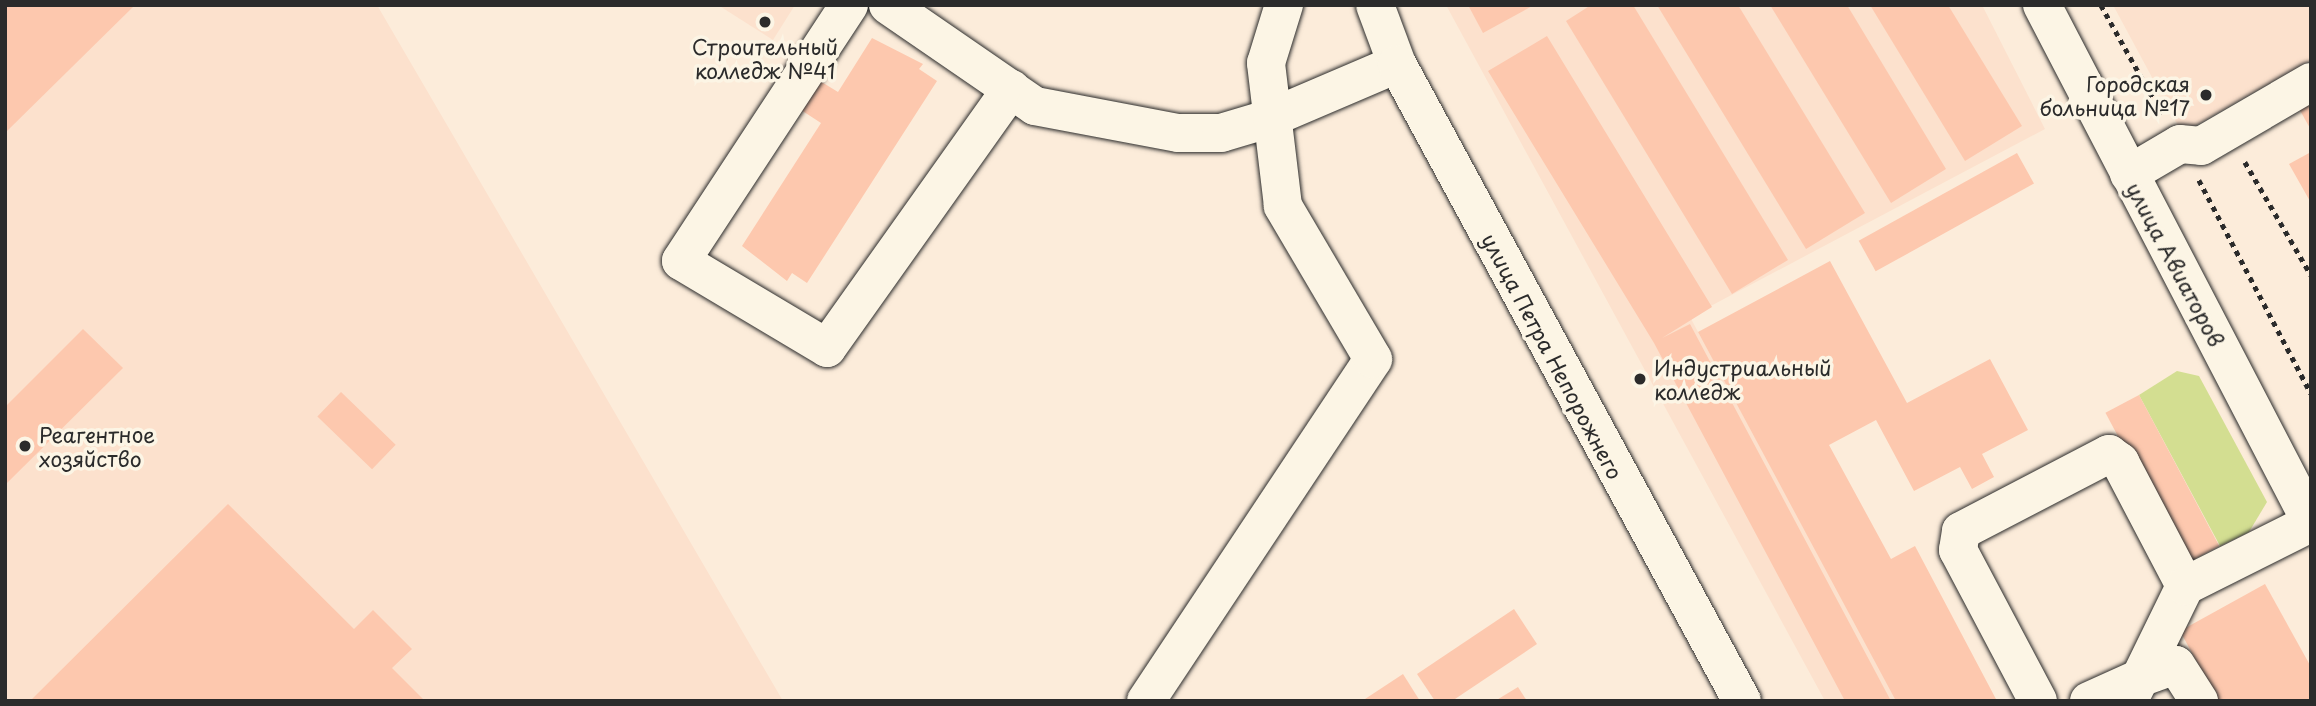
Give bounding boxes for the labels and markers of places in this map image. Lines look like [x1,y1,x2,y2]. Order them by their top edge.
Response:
marker: Строительный колледж №41 [757,14,773,30]
place label: Строительный колледж №41 [692,33,838,83]
place label: Городская больница №17 [2039,70,2190,120]
marker: Городская больница №17 [2196,85,2216,105]
place label: Индустриальный колледж [1654,354,1832,404]
marker: Индустриальный колледж [1632,371,1648,387]
place label: Реагентное хозяйство [39,421,155,471]
marker: Реагентное хозяйство [17,438,33,454]

